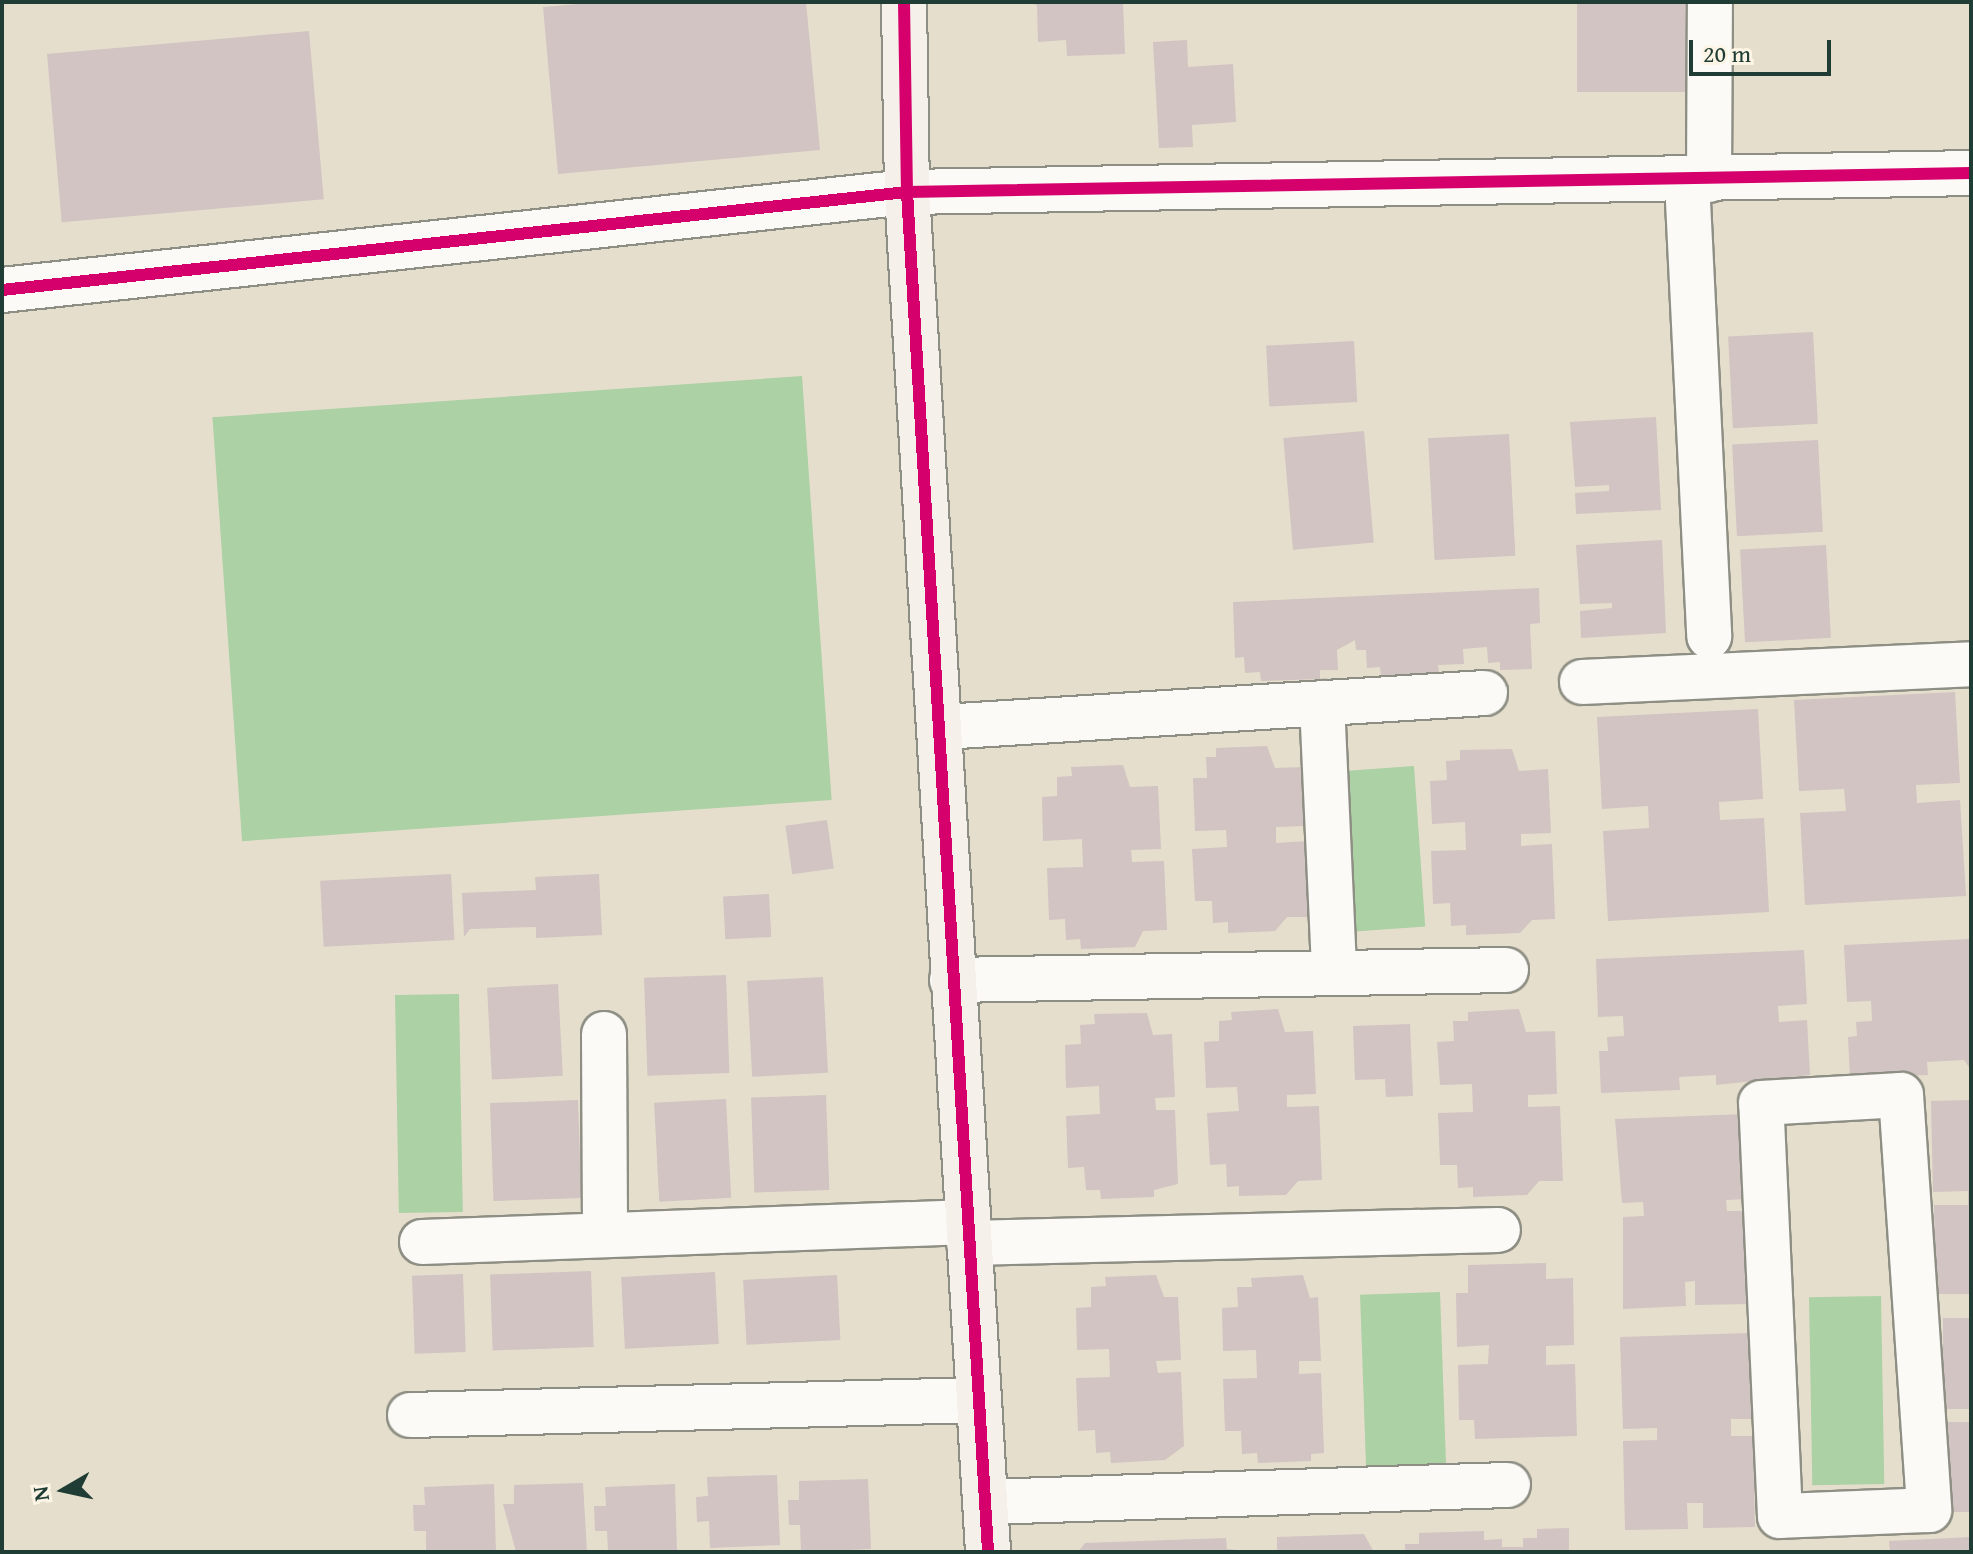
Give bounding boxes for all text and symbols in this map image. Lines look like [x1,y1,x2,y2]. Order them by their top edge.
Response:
scale bar [1693,24,1835,74]
text: 20 m [1703,36,1751,71]
north arrow [24,1450,104,1530]
text: N [23,1484,57,1504]

